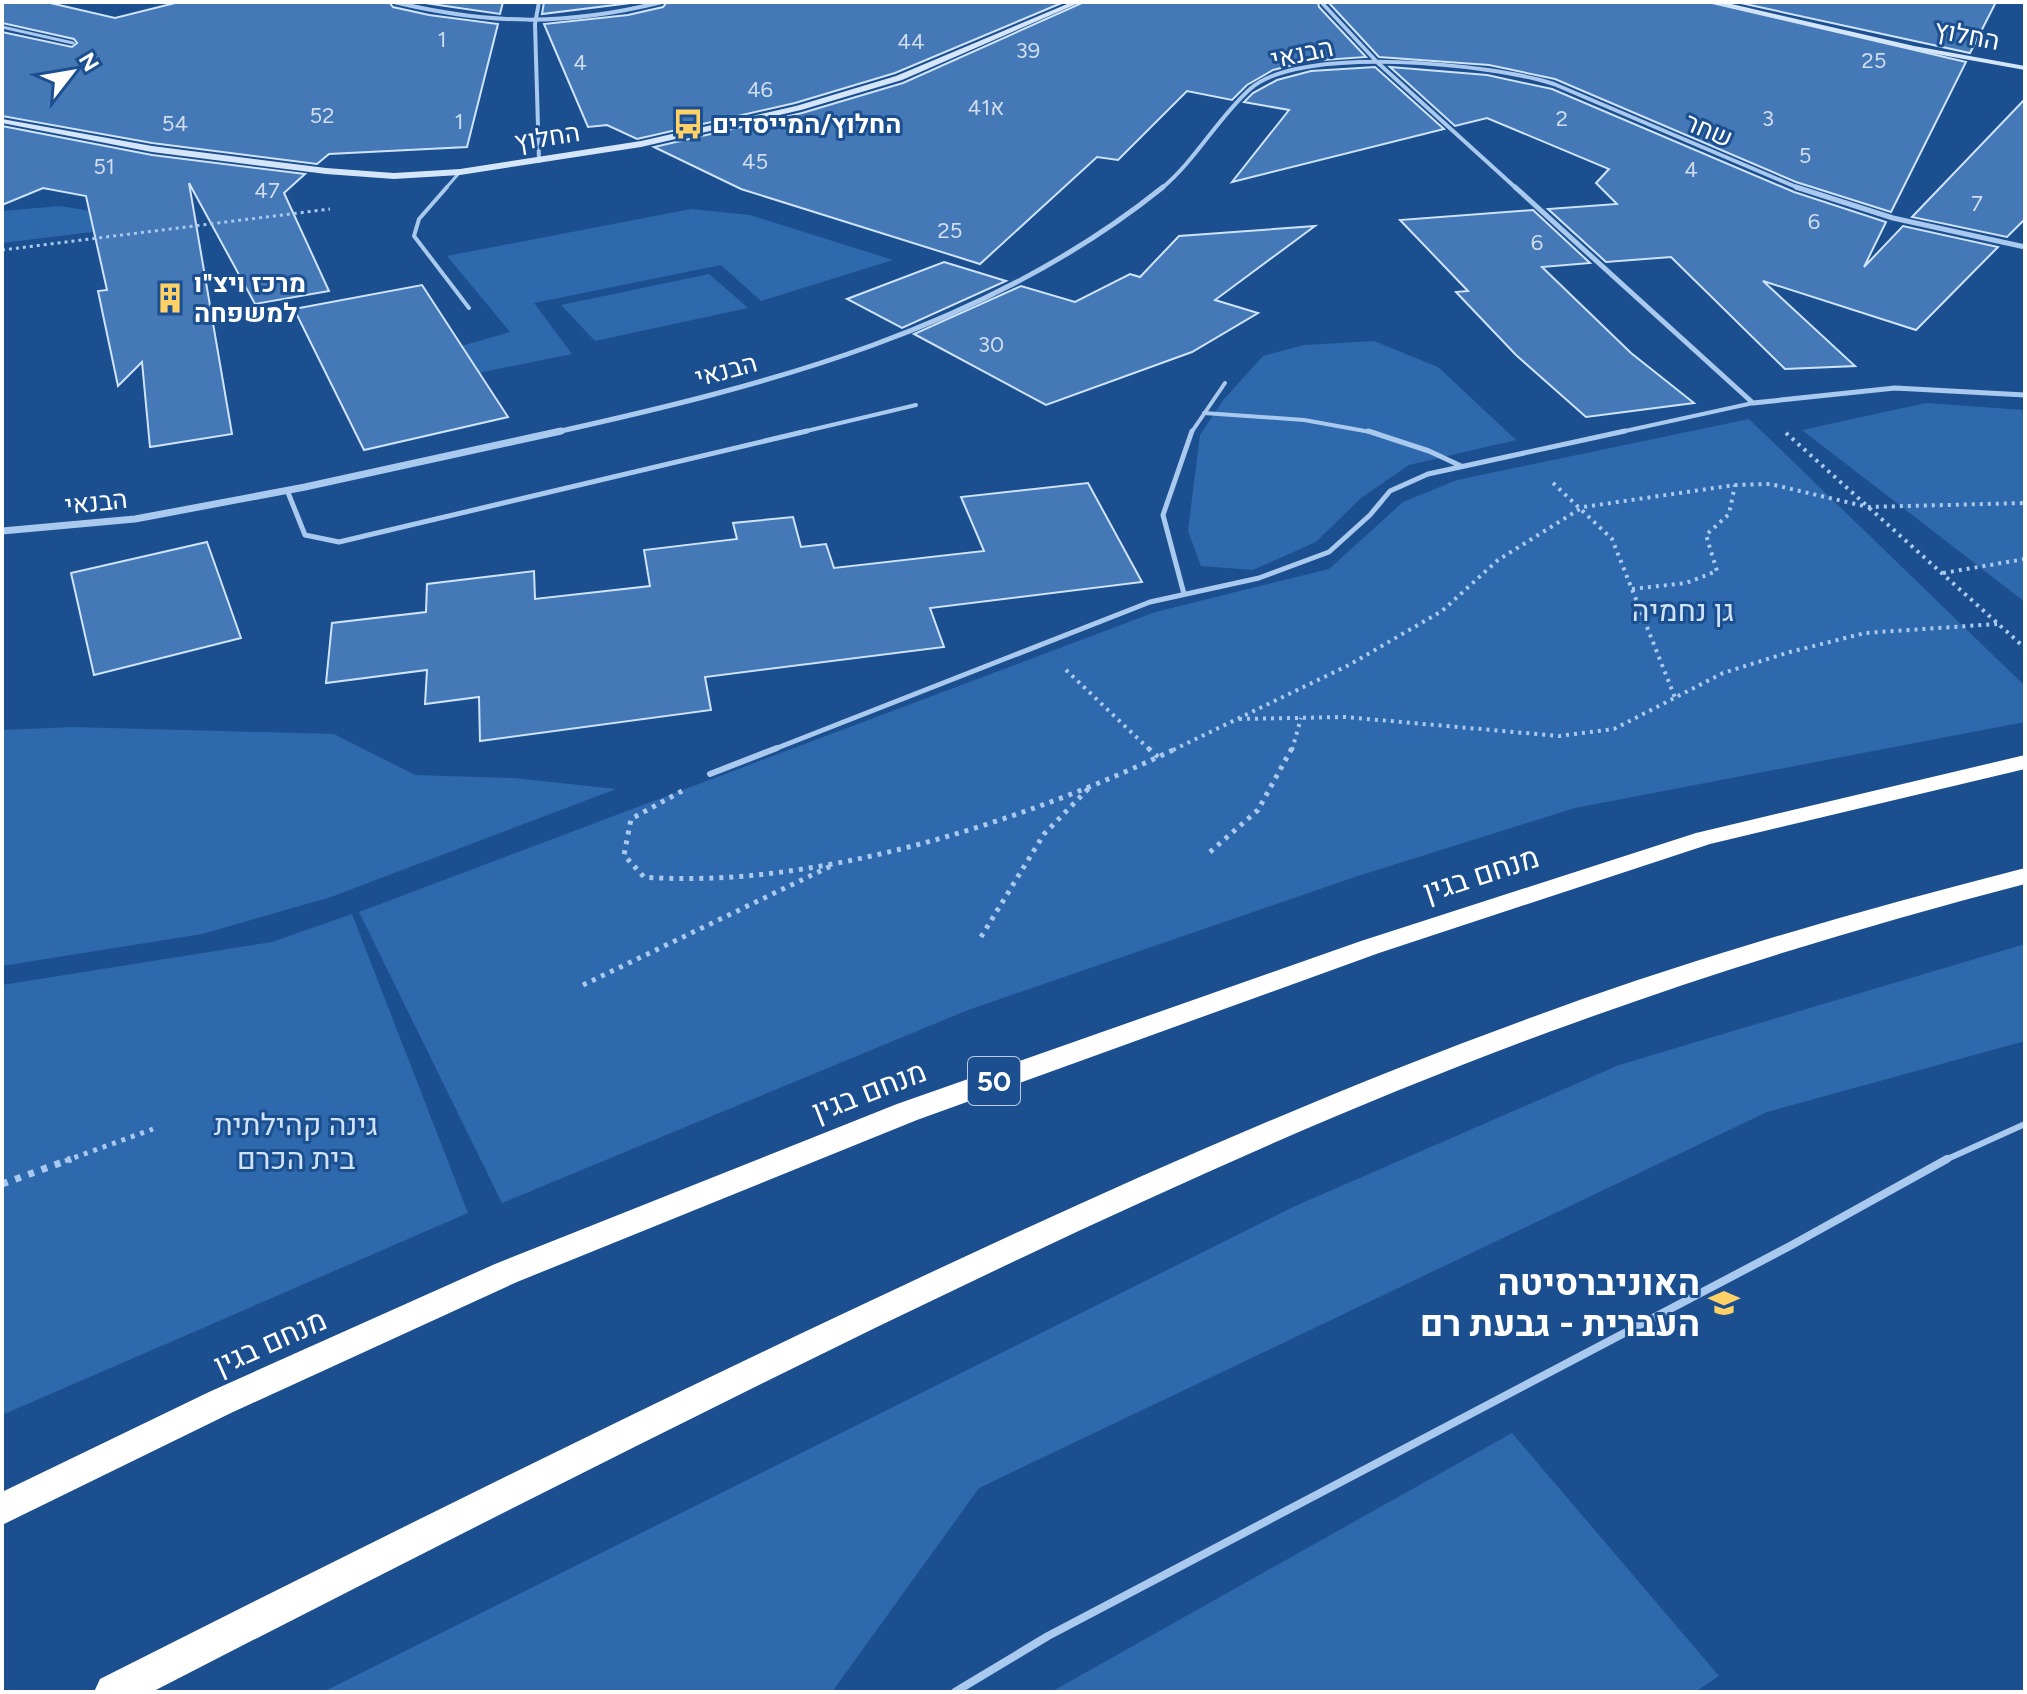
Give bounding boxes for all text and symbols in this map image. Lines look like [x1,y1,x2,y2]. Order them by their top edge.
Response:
street label: החלוץ [1932,13,2002,57]
house number: 1 [437,26,447,53]
house number: 44 [897,28,925,55]
street label: הבנאי [1268,31,1336,75]
north arrow [32,32,112,112]
house number: 39 [1016,37,1040,64]
house number: 25 [1862,47,1886,74]
text: N [73,48,105,76]
house number: 4 [573,49,587,76]
house number: 46 [747,76,773,103]
house number: 41א [968,94,1004,121]
house number: 52 [310,102,334,129]
house number: 2 [1556,105,1568,132]
house number: 3 [1762,105,1774,132]
street label: שחר [1680,106,1738,154]
bus stop icon: החלוץ/המייסדים [671,107,705,141]
house number: 1 [454,108,464,135]
place label: החלוץ/המייסדים [712,108,901,140]
house number: 54 [162,110,188,137]
street label: החלוץ [512,116,582,158]
house number: 5 [1799,142,1811,169]
house number: 45 [742,148,768,175]
house number: 51 [93,153,115,180]
house number: 4 [1684,156,1698,183]
house number: 47 [254,177,280,204]
house number: 7 [1971,190,1983,217]
house number: 6 [1808,208,1820,235]
house number: 25 [938,217,962,244]
house number: 6 [1531,229,1543,256]
place label: מרכז ויצ"ו למשפחה [194,267,306,329]
building icon: מרכז ויצ"ו למשפחה [153,281,187,315]
house number: 30 [978,331,1004,358]
street label: הבנאי [691,346,761,394]
street label: הבנאי [63,483,129,521]
park label: גן נחמיה [1632,592,1734,629]
street label: מנחם בגין [1418,838,1544,910]
street label: מנחם בגין [807,1052,931,1130]
road number: 50 [968,1057,1020,1105]
park label: גינה קהילתית בית הכרם [214,1106,378,1177]
place label: האוניברסיטה העברית - גבעת רם [1420,1261,1700,1345]
school or university icon: האוניברסיטה העברית - גבעת רם [1707,1286,1741,1320]
street label: מנחם בגין [208,1301,332,1383]

